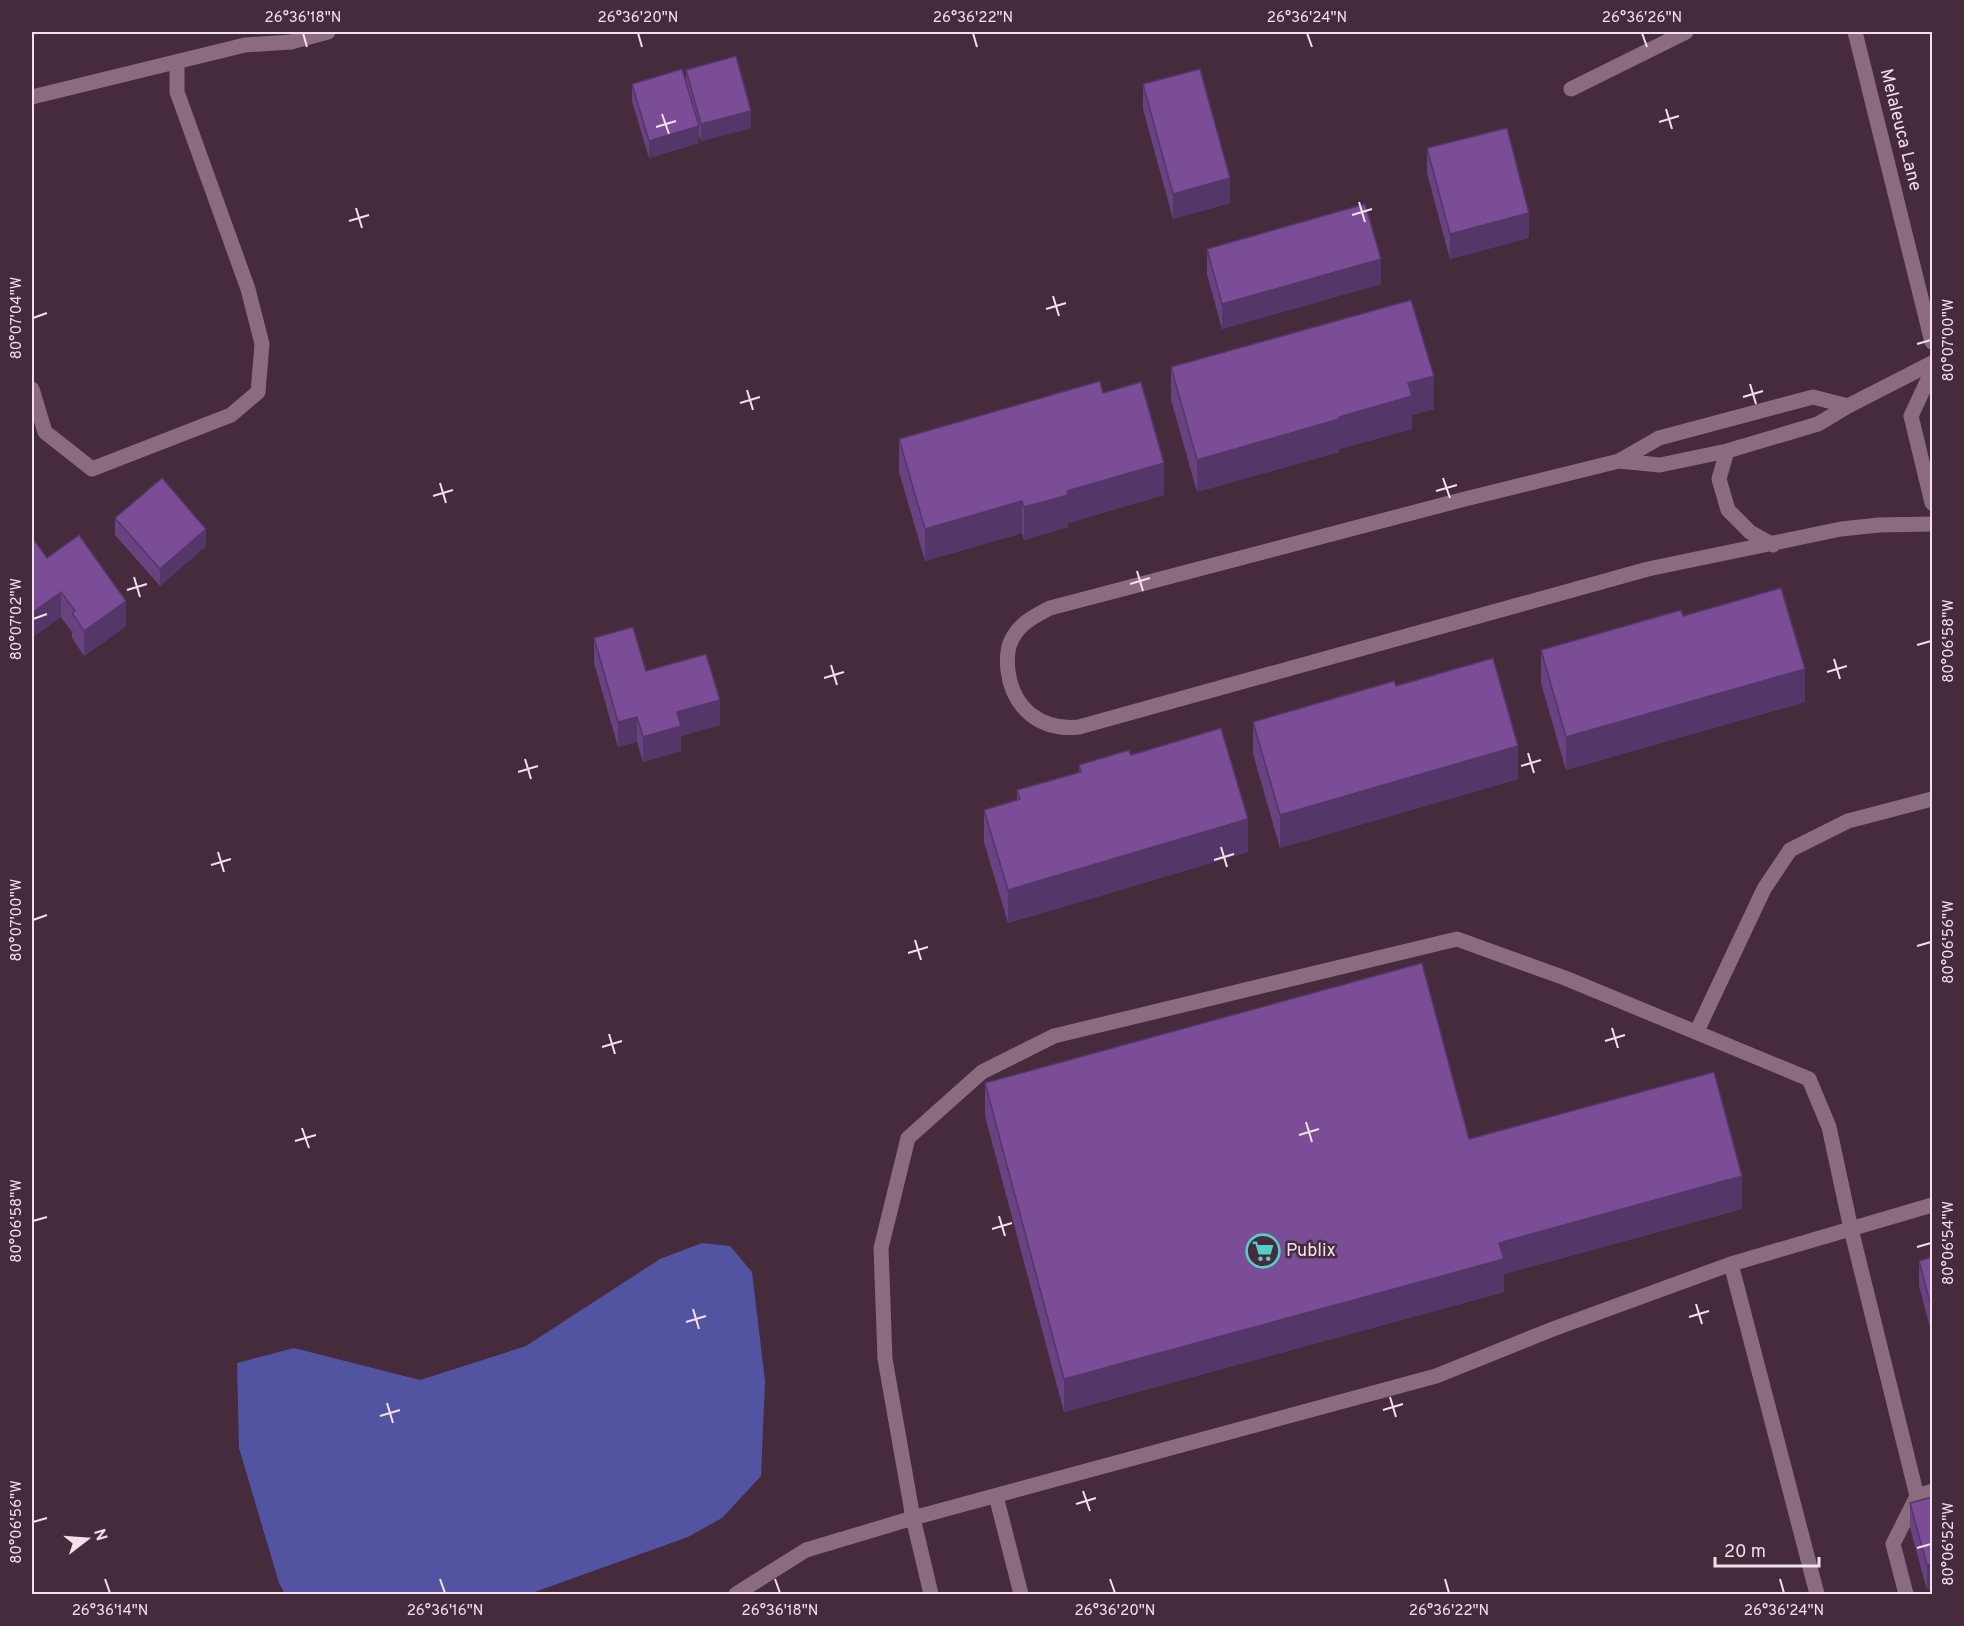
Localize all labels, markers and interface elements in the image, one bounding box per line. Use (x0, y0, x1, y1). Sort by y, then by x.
text: 26°36'18"N (265, 9, 341, 28)
text: 26°36'20"N (598, 9, 678, 28)
text: 26°36'22"N (933, 9, 1013, 28)
text: 26°36'24"N (1267, 9, 1347, 28)
text: 26°36'26"N (1602, 9, 1682, 28)
street label: Melaleuca Lane (1874, 66, 1926, 194)
text: 80°07'04"W (8, 277, 27, 359)
text: 80°07'00"W (1940, 299, 1959, 381)
text: 80°07'02"W (8, 578, 27, 660)
text: 80°06'58"W (1940, 599, 1959, 683)
text: 80°07'00"W (8, 879, 27, 961)
text: 80°06'56"W (1940, 900, 1959, 984)
text: 80°06'58"W (8, 1179, 27, 1263)
text: 80°06'54"W (1940, 1201, 1959, 1285)
supermarket icon: Publix (1245, 1233, 1281, 1269)
place label: Publix (1286, 1240, 1336, 1263)
text: 80°06'56"W (8, 1480, 27, 1564)
text: 80°06'52"W (1940, 1502, 1959, 1586)
north arrow (57, 1509, 117, 1569)
text: N (88, 1527, 111, 1544)
scale bar (1715, 1530, 1818, 1568)
text: 20 m (1724, 1541, 1766, 1564)
text: 26°36'14"N (72, 1602, 148, 1621)
text: 26°36'16"N (407, 1602, 483, 1621)
text: 26°36'18"N (742, 1602, 818, 1621)
text: 26°36'20"N (1075, 1602, 1155, 1621)
text: 26°36'22"N (1409, 1602, 1489, 1621)
text: 26°36'24"N (1744, 1602, 1824, 1621)

